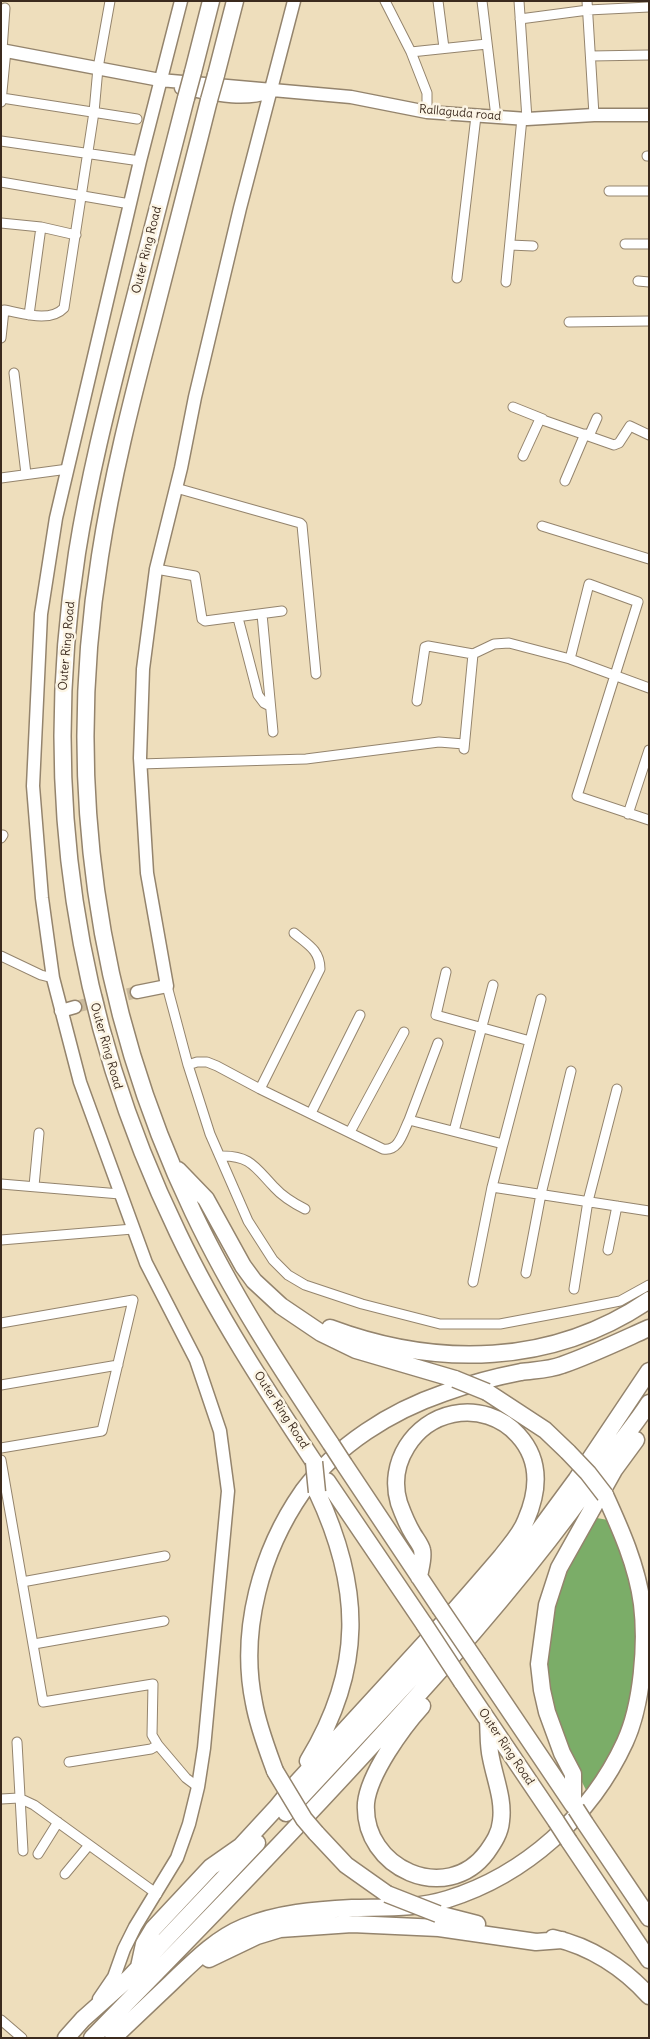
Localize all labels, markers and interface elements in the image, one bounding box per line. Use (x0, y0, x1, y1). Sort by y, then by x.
street label: Rallaguda road (418, 102, 502, 124)
street label: Outer Ring Road (129, 205, 165, 295)
street label: Outer Ring Road (56, 601, 78, 691)
street label: Outer Ring Road (87, 1001, 125, 1091)
street label: Outer Ring Road (251, 1369, 311, 1451)
street label: Outer Ring Road (475, 1706, 537, 1788)

